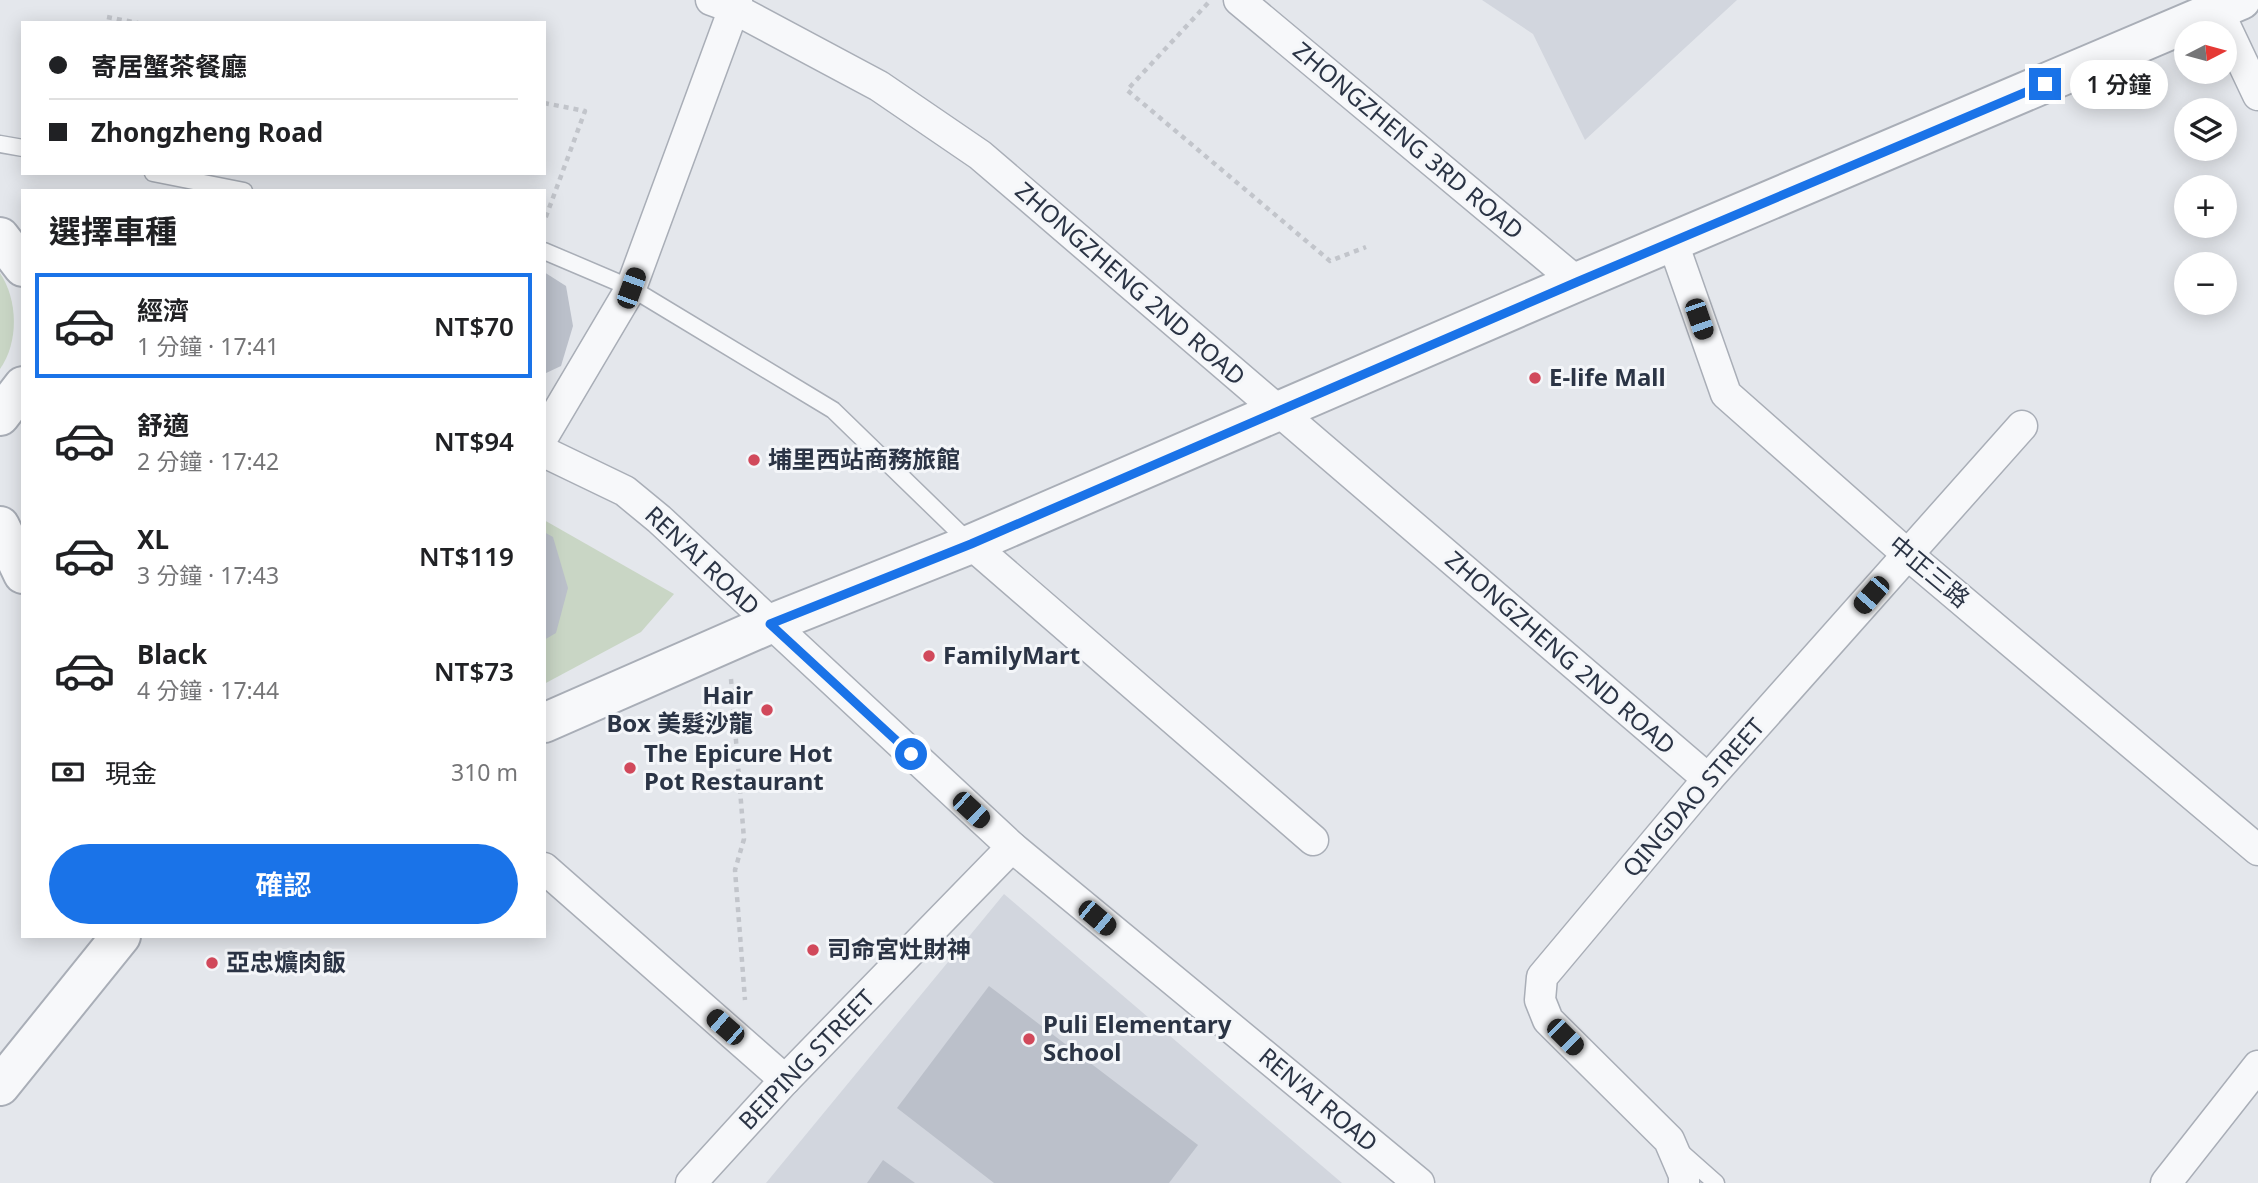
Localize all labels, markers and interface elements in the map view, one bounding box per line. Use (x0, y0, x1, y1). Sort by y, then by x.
north arrow (2174, 21, 2236, 84)
map controls (2174, 21, 2237, 315)
street label: ZHONGZHENG 3RD ROAD (1287, 34, 1531, 246)
text: 寄居蟹茶餐廳 (91, 48, 247, 84)
callout: 1 分鐘 (2070, 60, 2168, 108)
route end (2029, 68, 2061, 100)
text: 1 分鐘 (2086, 68, 2152, 100)
button: layers (2174, 98, 2237, 161)
text: Zhongzheng Road (91, 114, 323, 150)
street label: ZHONGZHENG 2ND ROAD (1009, 174, 1253, 392)
button: + (2174, 175, 2237, 238)
text: 選擇車種 (49, 209, 177, 252)
button: − (2174, 252, 2237, 315)
car (614, 265, 649, 311)
text: 經濟 (137, 292, 189, 328)
icon: car (53, 294, 116, 357)
car (1683, 296, 1716, 342)
text: NT$70 (434, 308, 514, 344)
text: 1 分鐘 · 17:41 (137, 330, 279, 362)
place label: E-life Mall (1549, 360, 1666, 393)
marker: E-life Mall (1527, 370, 1543, 386)
text: 舒適 (137, 407, 189, 443)
icon: car (53, 409, 116, 472)
text: NT$94 (434, 423, 514, 459)
place label: 埔里西站商務旅館 (768, 442, 960, 475)
text: 2 分鐘 · 17:42 (137, 445, 279, 477)
marker: 埔里西站商務旅館 (746, 452, 762, 468)
street label: REN'AI ROAD (638, 498, 768, 622)
text: XL (137, 521, 169, 557)
icon: car (53, 524, 116, 587)
street label: 中正三路 (1883, 527, 1977, 614)
text: NT$119 (419, 538, 514, 574)
street label: ZHONGZHENG 2ND ROAD (1439, 543, 1683, 761)
text: 3 分鐘 · 17:43 (137, 559, 279, 591)
car (1850, 572, 1893, 618)
text: Black (137, 636, 207, 672)
place label: FamilyMart (943, 638, 1080, 671)
icon: car (53, 639, 116, 702)
marker: FamilyMart (921, 648, 937, 664)
text: NT$73 (434, 653, 514, 689)
text: 4 分鐘 · 17:44 (137, 674, 279, 706)
place label: Hair Box 美髮沙龍 (606, 678, 753, 739)
marker: Hair Box 美髮沙龍 (759, 702, 775, 718)
street label: QINGDAO STREET (1614, 710, 1772, 884)
place label: The Epicure Hot Pot Restaurant (644, 736, 832, 797)
route start (895, 738, 927, 770)
icon: cash (49, 753, 87, 791)
text: 現金 (105, 755, 157, 791)
text: 310 m (451, 756, 518, 788)
marker: The Epicure Hot Pot Restaurant (622, 760, 638, 776)
car (949, 788, 994, 832)
button: 確認 (49, 844, 518, 924)
car (1075, 896, 1120, 940)
place label: 司命宮灶財神 (827, 932, 971, 965)
marker: 司命宮灶財神 (805, 942, 821, 958)
place label: 亞忠爌肉飯 (226, 945, 346, 978)
marker: 亞忠爌肉飯 (204, 955, 220, 971)
street label: BEIPING STREET (730, 981, 882, 1136)
car (703, 1005, 748, 1049)
place label: Puli Elementary School (1043, 1007, 1232, 1068)
car (1543, 1015, 1588, 1059)
marker: Puli Elementary School (1021, 1031, 1037, 1047)
street label: REN'AI ROAD (1252, 1039, 1385, 1158)

